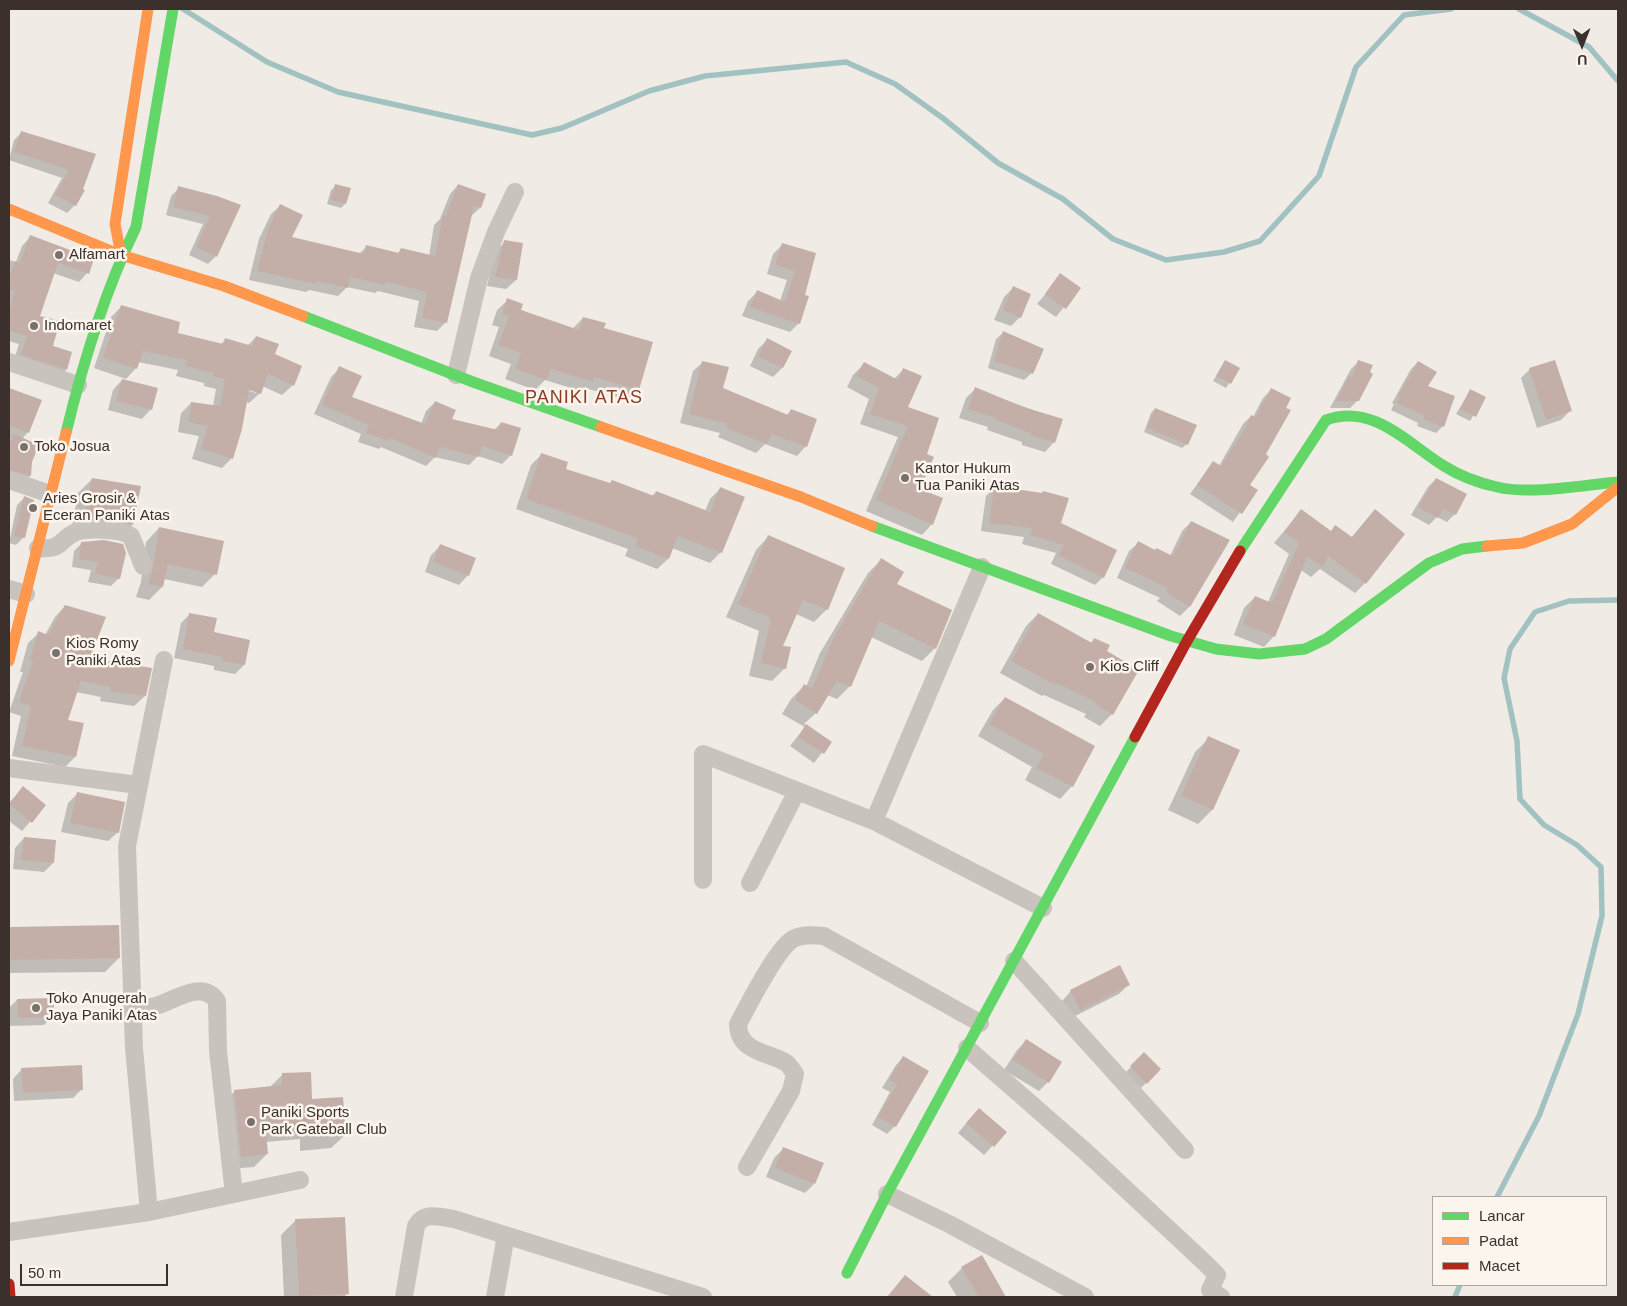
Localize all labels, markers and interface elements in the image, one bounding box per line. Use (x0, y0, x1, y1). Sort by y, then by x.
north arrow (1557, 20, 1607, 70)
text: U (1577, 52, 1587, 68)
place label: Alfamart (69, 246, 125, 264)
marker: Alfamart (53, 249, 65, 261)
place label: Indomaret (44, 317, 112, 335)
marker: Indomaret (28, 320, 40, 332)
district label: PANIKI ATAS (524, 387, 644, 409)
place label: Toko Josua (34, 438, 110, 456)
marker: Toko Josua (18, 441, 30, 453)
place label: Kantor Hukum Tua Paniki Atas (915, 460, 1019, 495)
marker: Kantor Hukum Tua Paniki Atas (899, 472, 911, 484)
place label: Aries Grosir & Eceran Paniki Atas (43, 490, 170, 525)
marker: Aries Grosir & Eceran Paniki Atas (27, 502, 39, 514)
place label: Kios Romy Paniki Atas (66, 635, 141, 670)
marker: Kios Romy Paniki Atas (50, 647, 62, 659)
place label: Kios Cliff (1100, 658, 1159, 676)
marker: Kios Cliff (1084, 661, 1096, 673)
place label: Toko Anugerah Jaya Paniki Atas (46, 990, 157, 1025)
marker: Toko Anugerah Jaya Paniki Atas (30, 1002, 42, 1014)
place label: Paniki Sports Park Gateball Club (261, 1104, 387, 1139)
marker: Paniki Sports Park Gateball Club (245, 1116, 257, 1128)
legend (1432, 1196, 1607, 1286)
text: Lancar (1479, 1207, 1525, 1224)
text: Padat (1479, 1232, 1518, 1249)
scale bar (22, 1254, 170, 1286)
text: Macet (1479, 1257, 1520, 1274)
text: 50 m (28, 1264, 61, 1281)

